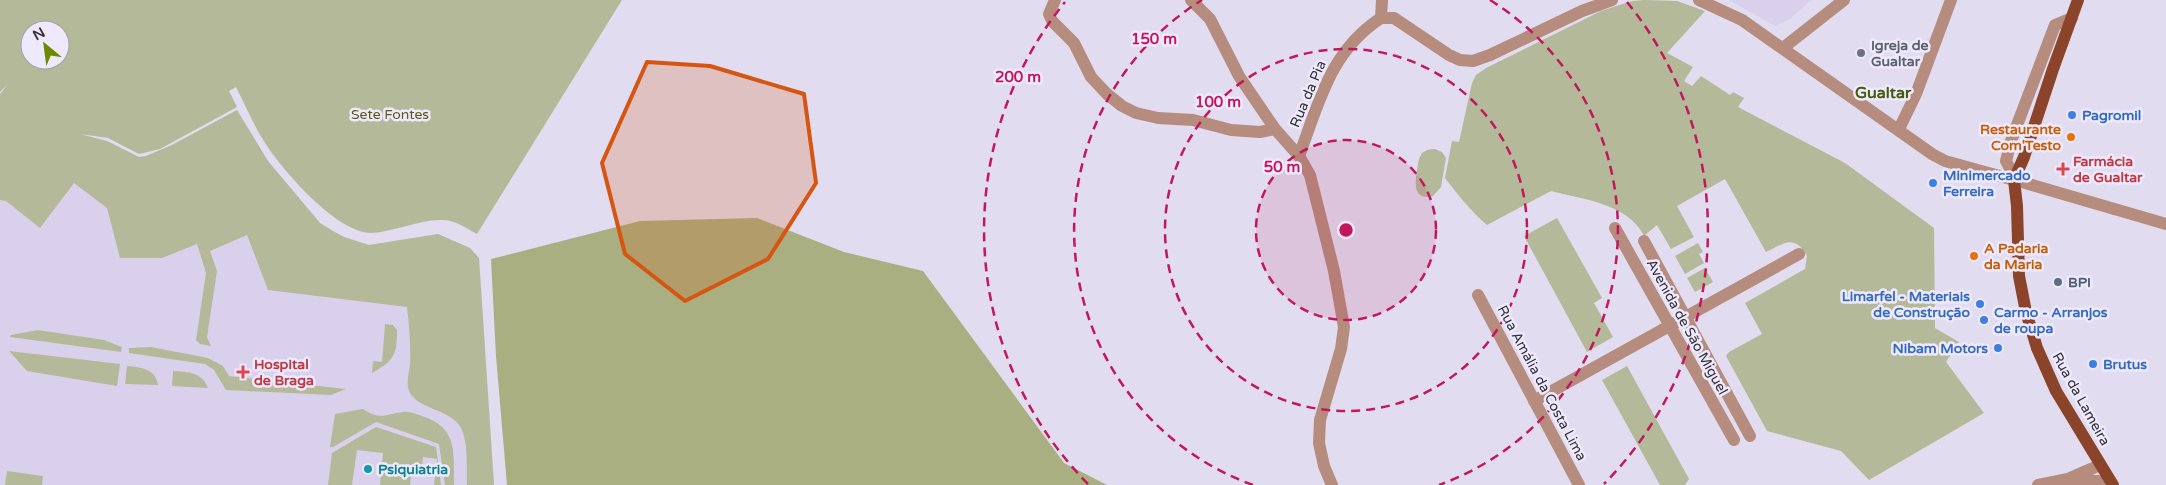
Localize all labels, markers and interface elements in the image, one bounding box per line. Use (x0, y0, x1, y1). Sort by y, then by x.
north arrow (20, 20, 70, 70)
text: N (30, 24, 48, 44)
text: 150 m (1131, 30, 1177, 48)
place label: Igreja de Gualtar (1871, 37, 1929, 70)
marker: Igreja de Gualtar (1855, 47, 1867, 59)
street label: Rua da Pia (1286, 58, 1330, 130)
text: 200 m (995, 68, 1041, 86)
district label: Gualtar (1855, 83, 1912, 103)
text: 100 m (1195, 93, 1241, 111)
park label: Sete Fontes (351, 106, 429, 123)
place label: Pagromil (2082, 107, 2141, 124)
marker: Pagromil (2066, 109, 2078, 121)
place label: Restaurante Com'Testo (1980, 121, 2061, 154)
marker: Restaurante Com'Testo (2065, 131, 2077, 143)
place label: Farmácia de Gualtar (2073, 153, 2143, 186)
text: 50 m (1264, 158, 1300, 176)
marker: Farmácia de Gualtar (2057, 163, 2069, 175)
place label: Minimercado Ferreira (1943, 167, 2031, 200)
marker: Minimercado Ferreira (1927, 177, 1939, 189)
centre of rings (1337, 221, 1355, 239)
place label: A Padaria da Maria (1984, 240, 2049, 273)
marker: A Padaria da Maria (1968, 250, 1980, 262)
street label: Avenida de São Miguel (1643, 256, 1731, 398)
place label: BPI (2068, 274, 2091, 291)
marker: BPI (2052, 276, 2064, 288)
place label: Limarfel - Materiais de Construção (1842, 288, 1970, 321)
marker: Limarfel - Materiais de Construção (1974, 298, 1986, 310)
street label: Rua Amália da Costa Lima (1494, 302, 1590, 464)
place label: Carmo - Arranjos de roupa (1994, 304, 2108, 337)
marker: Carmo - Arranjos de roupa (1978, 314, 1990, 326)
place label: Nibam Motors (1893, 340, 1988, 357)
marker: Nibam Motors (1992, 342, 2004, 354)
street label: Rua da Lameira (2048, 349, 2114, 449)
place label: Hospital de Braga (254, 356, 314, 389)
place label: Brutus (2103, 356, 2147, 373)
marker: Brutus (2087, 358, 2099, 370)
marker: Hospital de Braga (236, 365, 250, 379)
place label: Psiquiatria (378, 461, 448, 478)
marker: Psiquiatria (362, 463, 374, 475)

